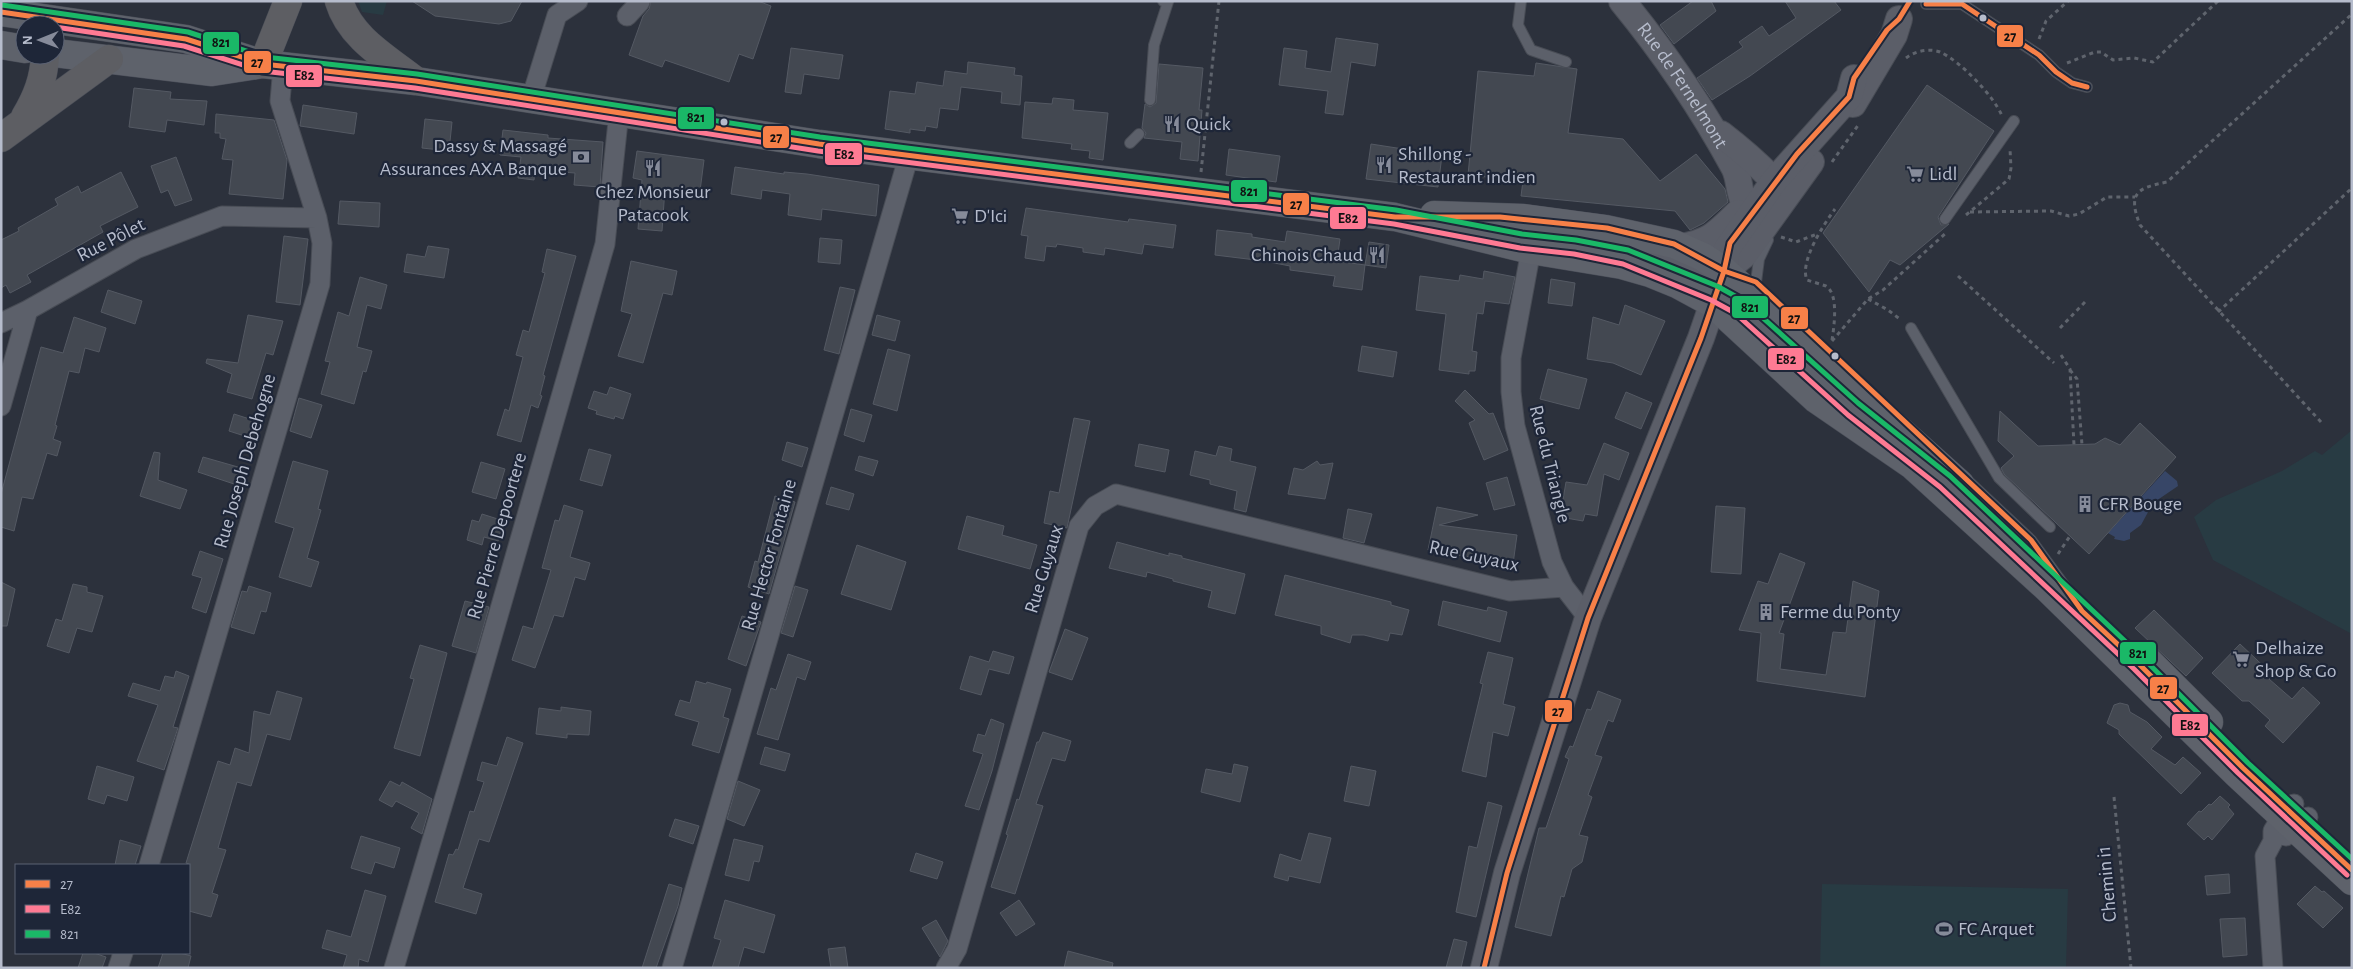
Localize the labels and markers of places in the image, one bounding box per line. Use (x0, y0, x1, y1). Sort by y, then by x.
unlabelled marker (1978, 13, 1988, 23)
restaurant icon: Quick (1162, 114, 1182, 134)
place label: Quick (1186, 114, 1231, 134)
unlabelled marker (719, 117, 729, 127)
place label: Dassy & Massagé Assurances AXA Banque (380, 136, 567, 179)
place label: Shillong - Restaurant indien (1398, 144, 1536, 187)
bank icon: Dassy & Massagé Assurances AXA Banque (571, 147, 591, 167)
restaurant icon: Shillong - Restaurant indien (1374, 155, 1394, 175)
restaurant icon: Chez Monsieur Patacook (643, 158, 663, 178)
supermarket icon: Lidl (1905, 164, 1925, 184)
place label: Lidl (1929, 164, 1957, 184)
place label: Chez Monsieur Patacook (596, 182, 711, 225)
supermarket icon: D'Ici (950, 206, 970, 226)
place label: D'Ici (974, 206, 1007, 226)
place label: Chinois Chaud (1251, 245, 1363, 265)
restaurant icon: Chinois Chaud (1367, 245, 1387, 265)
unlabelled marker (1830, 351, 1840, 361)
building icon: CFR Bouge (2075, 494, 2095, 514)
place label: CFR Bouge (2099, 494, 2182, 514)
building icon: Ferme du Ponty (1756, 602, 1776, 622)
place label: Ferme du Ponty (1780, 602, 1901, 622)
place label: Delhaize Shop & Go (2255, 638, 2337, 681)
supermarket icon: Delhaize Shop & Go (2231, 649, 2251, 669)
sports icon: FC Arquet (1934, 919, 1954, 939)
place label: FC Arquet (1958, 919, 2035, 939)

